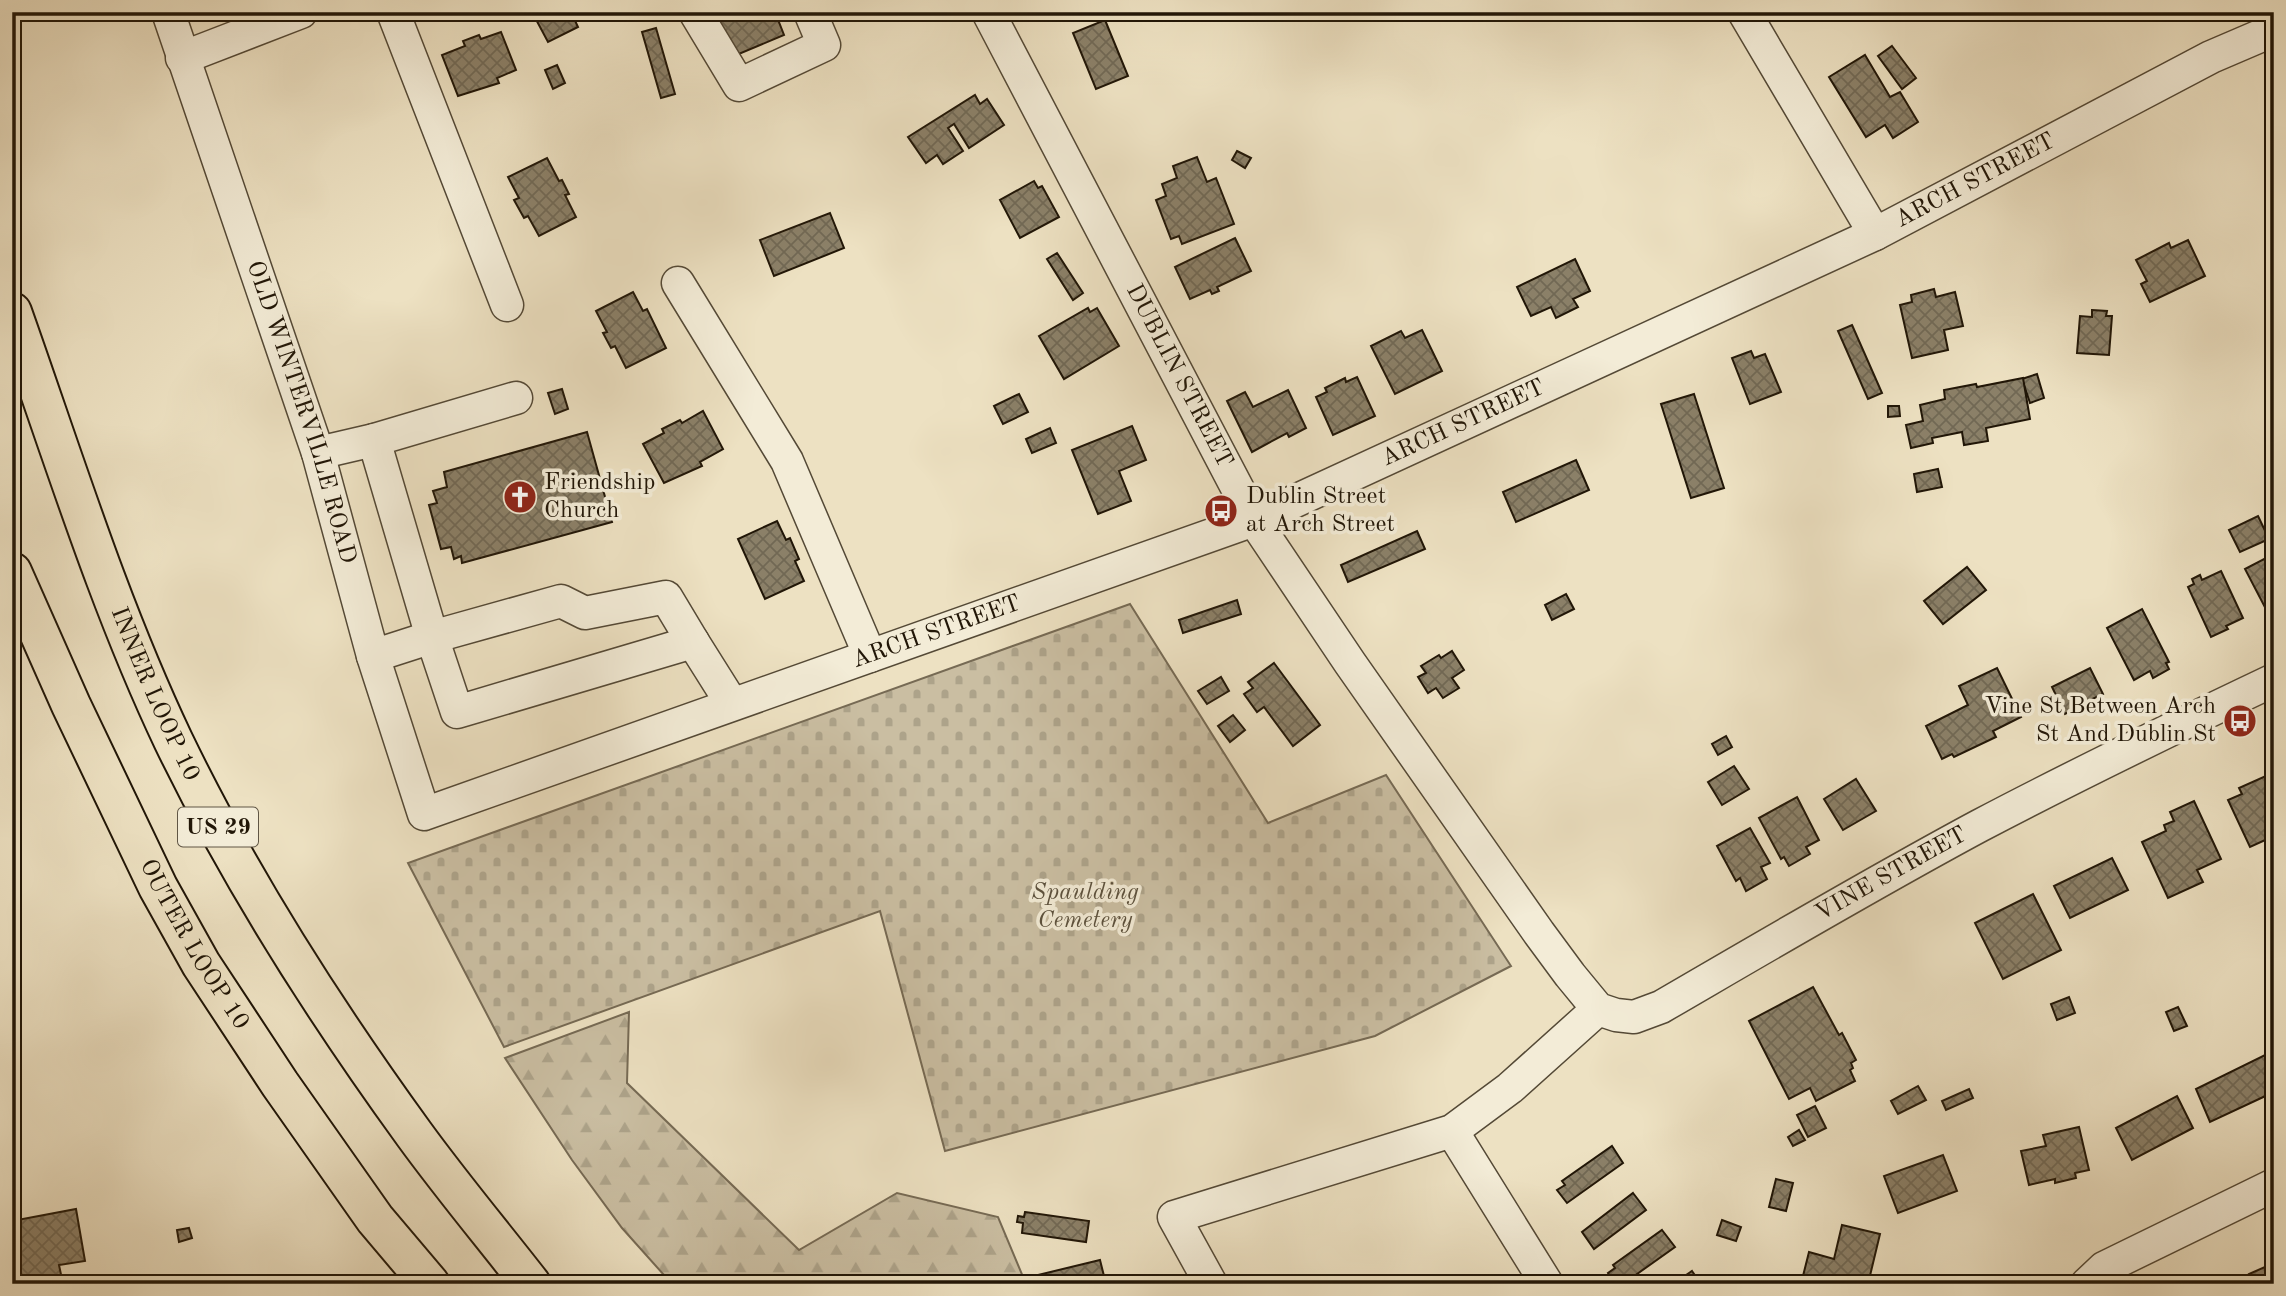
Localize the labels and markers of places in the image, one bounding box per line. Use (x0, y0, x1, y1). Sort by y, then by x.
place label: Friendship Church (544, 471, 655, 523)
church icon: Friendship Church (501, 478, 539, 516)
place label: Dublin Street at Arch Street (1246, 485, 1395, 537)
bus stop icon: Dublin Street at Arch Street (1202, 492, 1240, 530)
place label: Vine St Between Arch St And Dublin St (1984, 695, 2216, 747)
bus stop icon: Vine St Between Arch St And Dublin St (2221, 702, 2259, 740)

